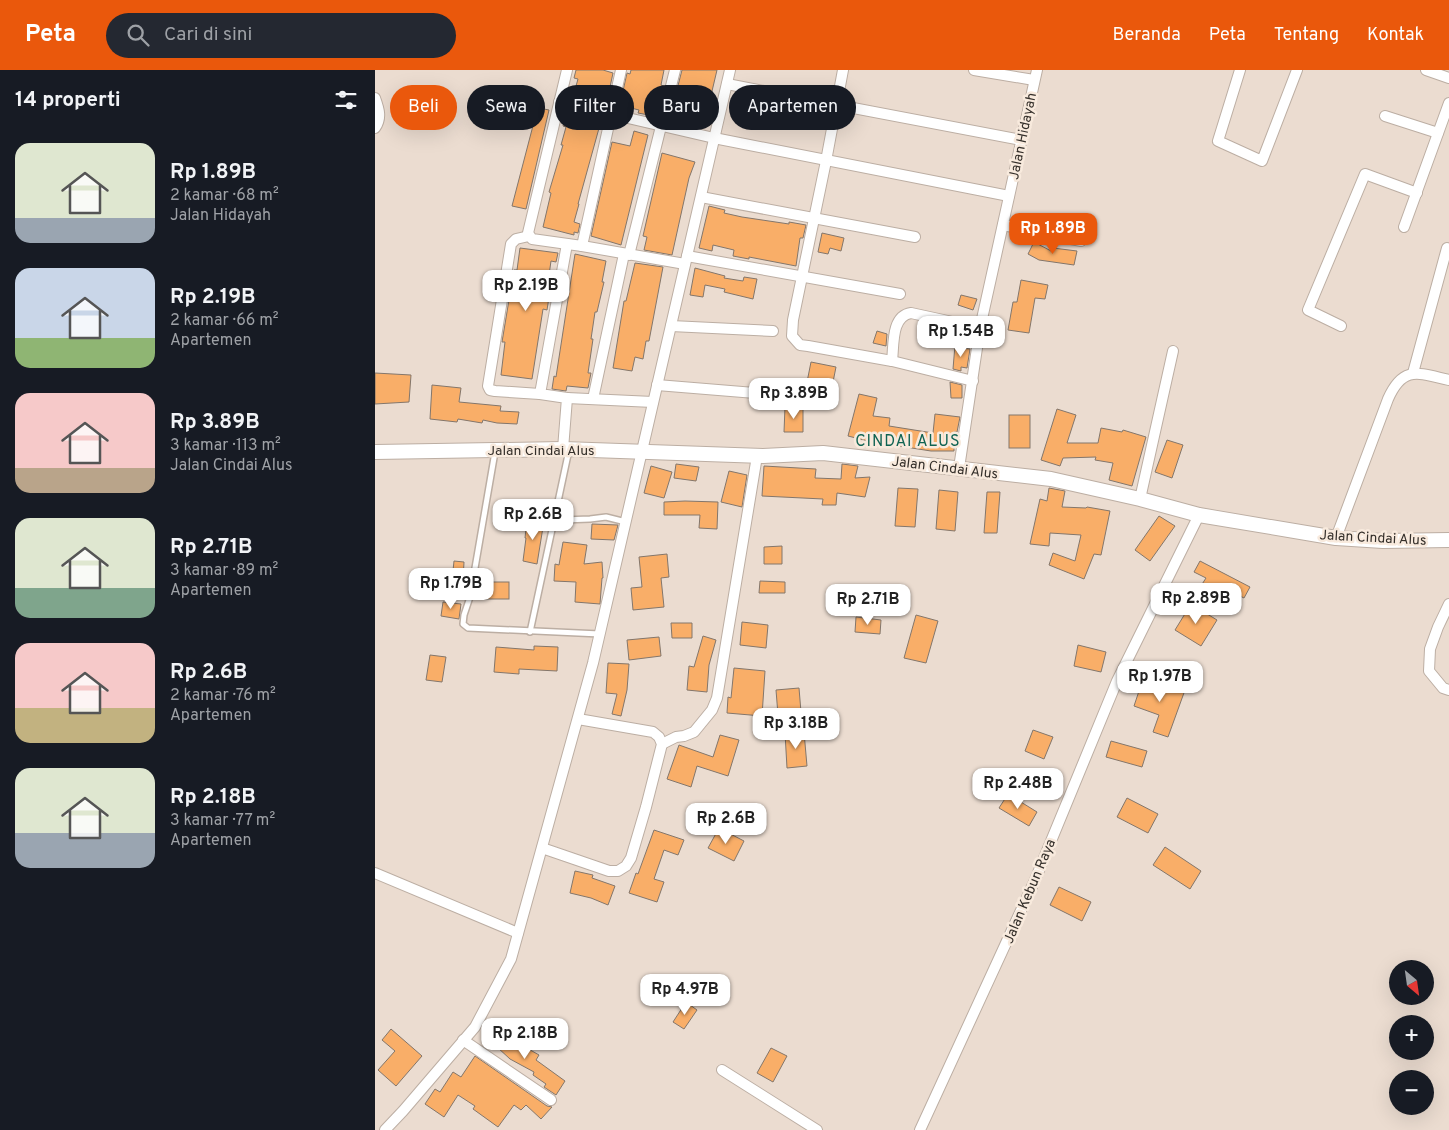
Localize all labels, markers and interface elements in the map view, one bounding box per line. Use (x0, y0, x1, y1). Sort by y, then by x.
search box (106, 13, 456, 58)
text: Peta (25, 20, 76, 50)
icon: search (124, 21, 152, 49)
text: Cari di sini (164, 23, 252, 47)
text: Beranda (1112, 24, 1181, 47)
text: Peta (1209, 24, 1246, 47)
text: Tentang (1274, 24, 1339, 47)
text: Kontak (1367, 24, 1424, 47)
chip: Beli (390, 85, 457, 130)
chip: Sewa (467, 85, 545, 130)
chip: Filter (555, 85, 634, 130)
chip: Baru (644, 85, 719, 130)
chip: Apartemen (729, 85, 856, 130)
icon: filters (332, 86, 360, 114)
text: 14 properti (15, 87, 121, 114)
street label: Jalan Hidayah (1006, 91, 1041, 181)
text: Rp 1.89B (170, 159, 256, 186)
icon: home (55, 163, 115, 223)
text: 2 kamar · 68 m² (170, 186, 279, 206)
text: Jalan Hidayah (170, 206, 271, 226)
pin: Rp 1.89B (1001, 212, 1105, 255)
text: Rp 1.89B (1020, 219, 1086, 239)
pin: Rp 2.19B (474, 270, 578, 312)
text: Rp 2.19B (493, 276, 559, 296)
text: Rp 2.19B (170, 284, 256, 311)
icon: home (55, 288, 115, 348)
text: 2 kamar · 66 m² (170, 311, 278, 331)
pin: Rp 1.54B (909, 316, 1013, 358)
text: Rp 1.54B (928, 322, 994, 342)
text: Apartemen (170, 331, 251, 351)
pin: Rp 3.89B (742, 378, 846, 420)
text: Rp 3.89B (760, 384, 828, 404)
text: Rp 3.89B (170, 409, 260, 436)
icon: home (55, 413, 115, 473)
district label: CINDAI ALUS (855, 432, 961, 452)
text: 3 kamar · 113 m² (170, 436, 281, 456)
street label: Jalan Cindai Alus (487, 443, 595, 460)
street label: Jalan Cindai Alus (891, 454, 999, 483)
text: Jalan Cindai Alus (170, 456, 293, 476)
pin: Rp 2.6B (487, 498, 579, 541)
text: Rp 2.6B (504, 505, 562, 525)
street label: Jalan Cindai Alus (1319, 527, 1427, 550)
text: Rp 2.71B (170, 534, 253, 561)
icon: home (55, 538, 115, 598)
text: 3 kamar · 89 m² (170, 561, 278, 581)
pin: Rp 1.79B (399, 568, 503, 610)
text: Rp 1.79B (420, 574, 482, 594)
text: Apartemen (170, 581, 251, 601)
pin: Rp 2.89B (1144, 582, 1248, 625)
pin: Rp 2.71B (816, 584, 920, 626)
text: Rp 2.89B (1162, 589, 1230, 609)
text: Rp 2.71B (837, 590, 899, 610)
text: Rp 2.6B (170, 659, 247, 686)
pin: Rp 1.97B (1108, 660, 1212, 703)
icon: home (55, 663, 115, 723)
text: Rp 1.97B (1128, 667, 1192, 687)
text: 2 kamar · 76 m² (170, 686, 276, 706)
text: Apartemen (170, 706, 251, 726)
pin: Rp 3.18B (744, 708, 848, 750)
text: Rp 3.18B (764, 714, 828, 734)
pin: Rp 2.48B (966, 768, 1070, 810)
text: Rp 2.48B (983, 774, 1053, 794)
text: Rp 2.18B (170, 784, 256, 811)
icon: home (55, 788, 115, 848)
pin: Rp 2.6B (680, 802, 772, 845)
text: Rp 2.6B (697, 809, 755, 829)
text: 3 kamar · 77 m² (170, 811, 275, 831)
text: Apartemen (170, 831, 251, 851)
street label: Jalan Kebun Raya (1001, 837, 1060, 946)
north arrow (1389, 960, 1434, 1005)
map controls (1389, 960, 1434, 1115)
pin: Rp 4.97B (633, 974, 737, 1016)
text: Rp 4.97B (651, 980, 719, 1000)
button: + (1389, 1015, 1434, 1060)
pin: Rp 2.18B (473, 1018, 577, 1060)
text: Rp 2.18B (492, 1024, 558, 1044)
button: − (1389, 1070, 1434, 1115)

